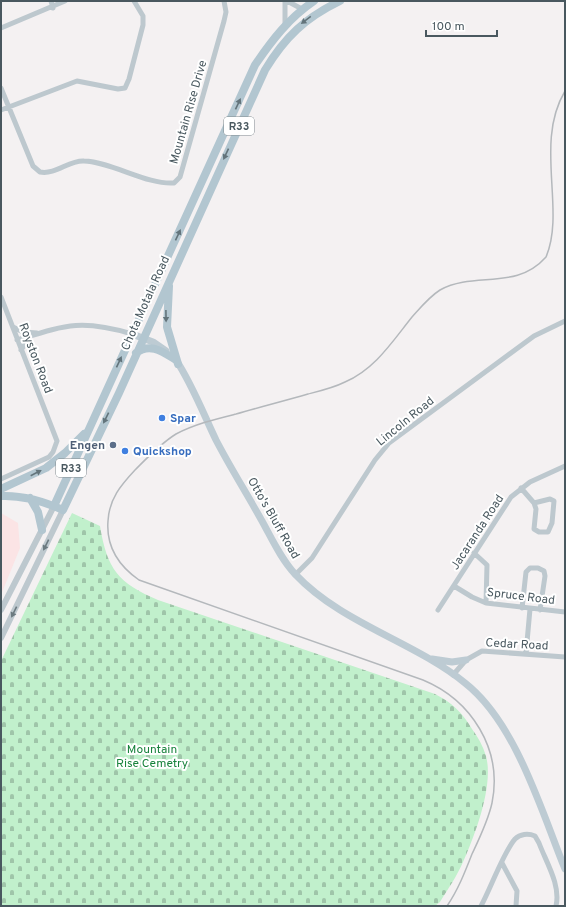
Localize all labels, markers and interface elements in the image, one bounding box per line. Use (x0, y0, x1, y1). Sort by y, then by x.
scale bar (426, 12, 497, 38)
one-way arrow (301, 16, 312, 25)
text: 100 m (432, 19, 465, 35)
street label: Mountain Rise Drive (166, 58, 211, 166)
one-way arrow (235, 98, 241, 109)
road number: R33 (224, 117, 254, 135)
one-way arrow (223, 149, 229, 160)
one-way arrow (175, 229, 181, 240)
street label: Chota Motala Road (118, 254, 174, 353)
one-way arrow (163, 310, 170, 322)
street label: Royston Road (14, 321, 56, 396)
one-way arrow (116, 356, 122, 368)
street label: Lincoln Road (373, 394, 438, 450)
place label: Spar (170, 411, 196, 427)
one-way arrow (103, 412, 109, 424)
marker: Spar (157, 413, 167, 423)
place label: Engen (70, 438, 105, 454)
marker: Engen (108, 440, 118, 450)
place label: Quickshop (133, 444, 192, 460)
marker: Quickshop (120, 446, 130, 456)
road number: R33 (56, 459, 86, 477)
one-way arrow (31, 470, 42, 476)
street label: Otto's Bluff Road (243, 475, 303, 562)
street label: Jacaranda Road (447, 492, 508, 573)
one-way arrow (43, 539, 49, 550)
street label: Spruce Road (486, 585, 556, 609)
one-way arrow (11, 606, 17, 618)
street label: Cedar Road (485, 635, 549, 655)
park label: Mountain Rise Cemetry (116, 742, 188, 772)

